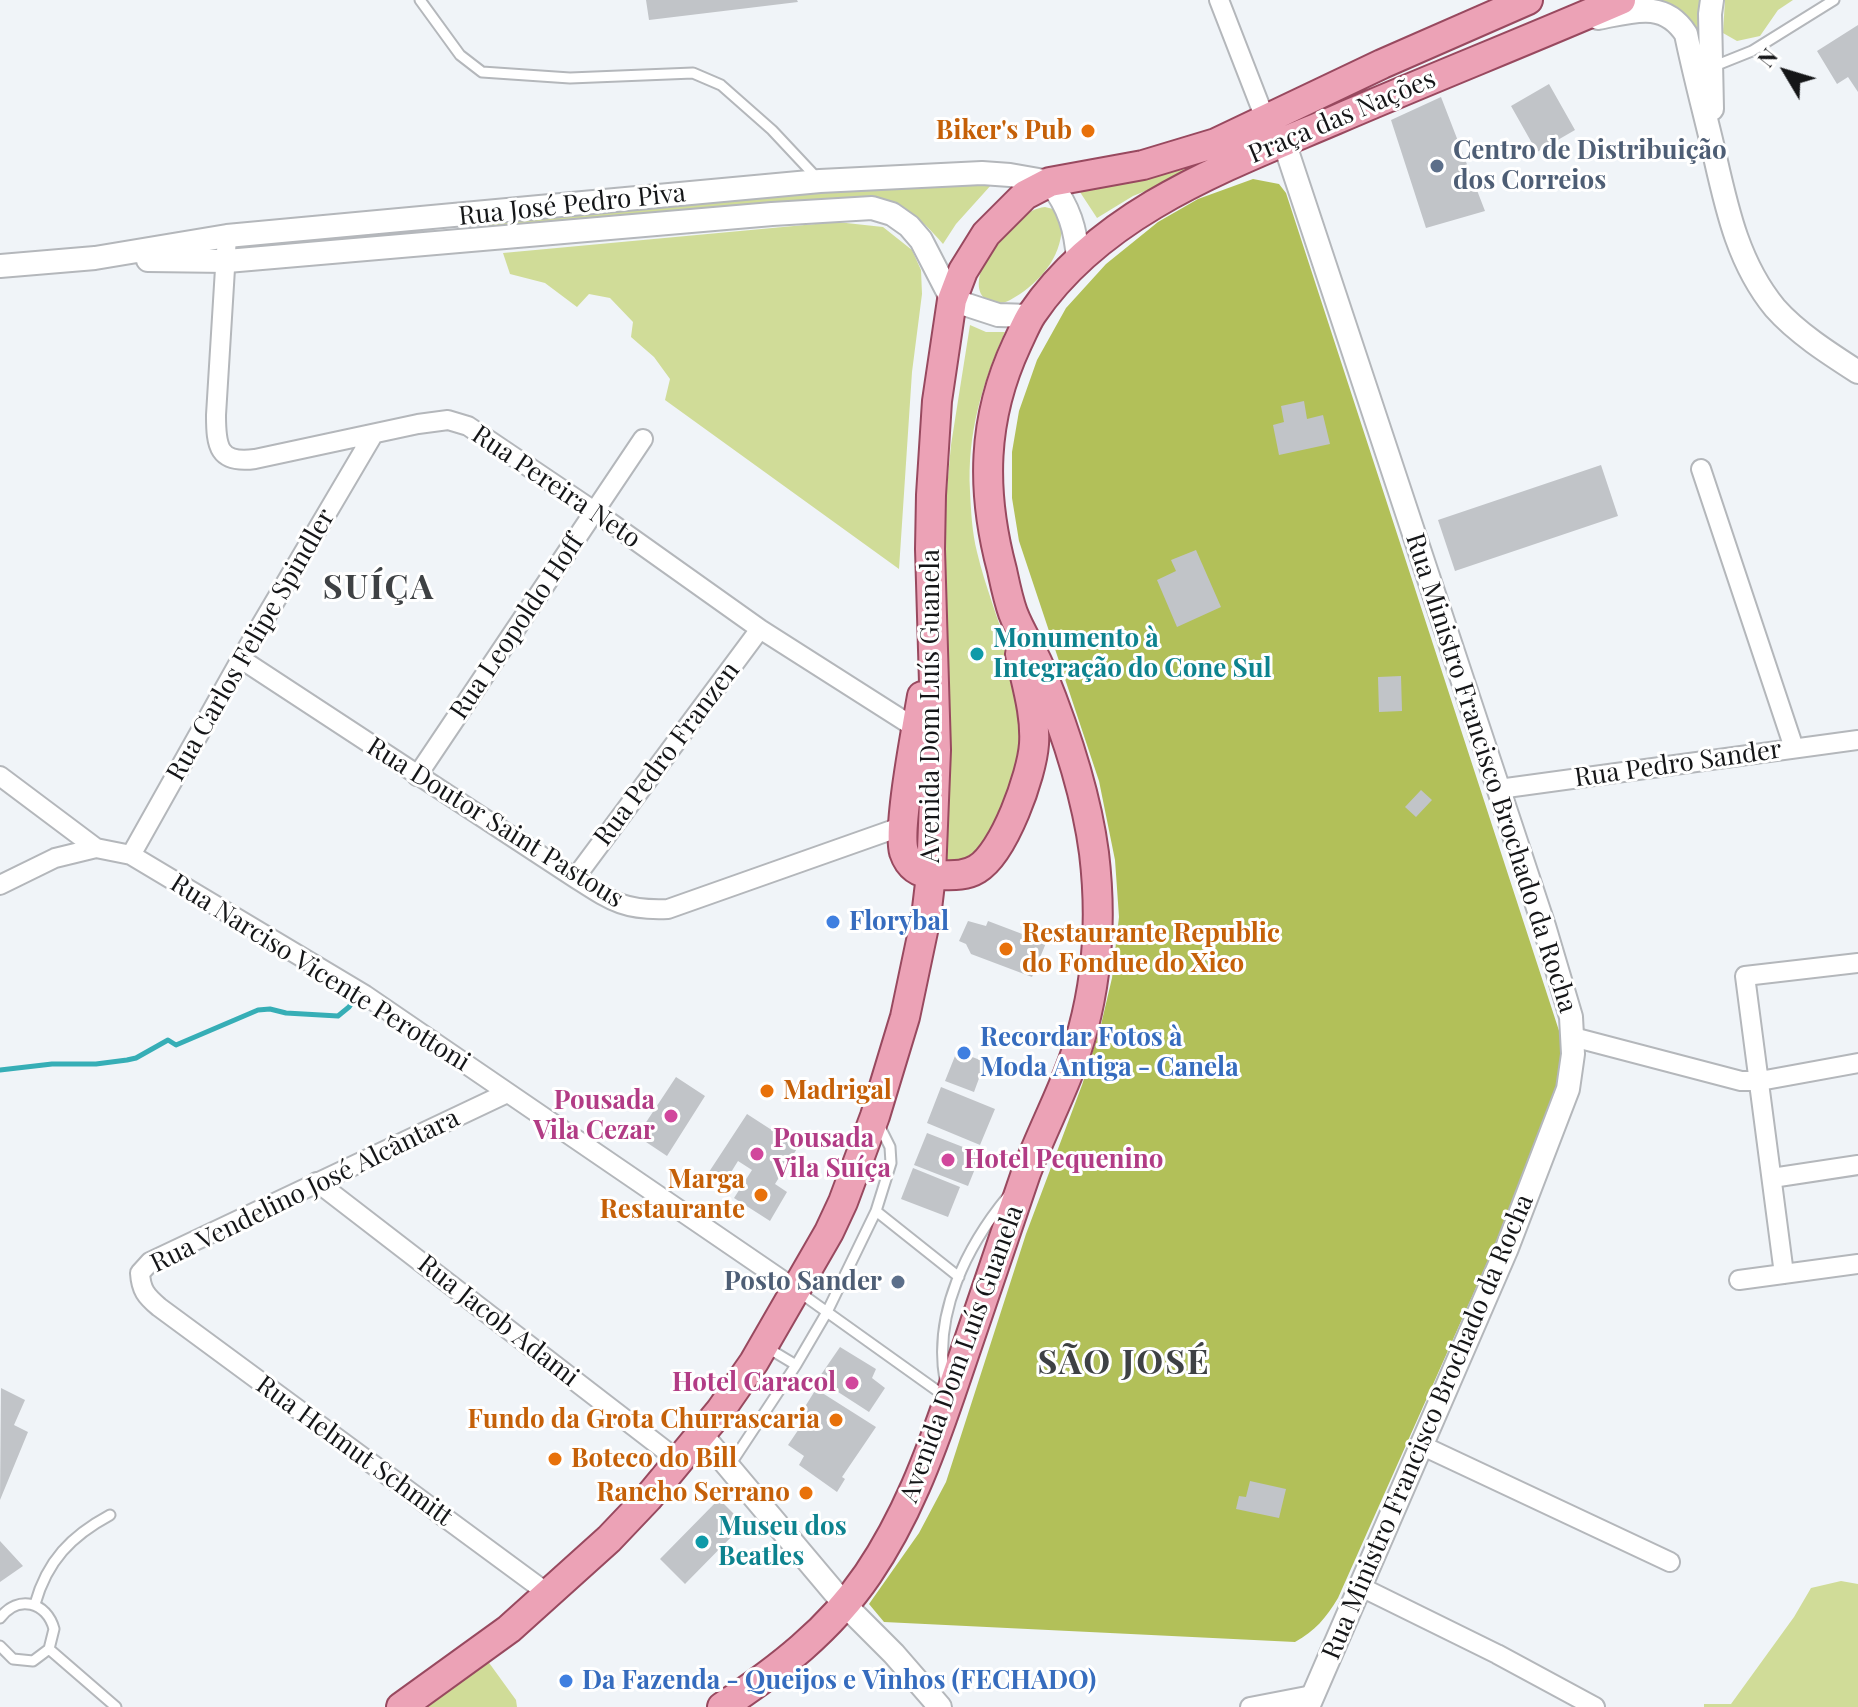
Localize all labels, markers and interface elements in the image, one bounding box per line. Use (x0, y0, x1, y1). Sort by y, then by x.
north arrow (1746, 32, 1826, 112)
text: N (1750, 42, 1784, 73)
street label: Praça das Nações (1244, 63, 1440, 171)
place label: Biker's Pub (936, 115, 1072, 147)
marker: Biker's Pub (1079, 122, 1097, 140)
place label: Centro de Distribuição dos Correios (1453, 135, 1727, 196)
marker: Centro de Distribuição dos Correios (1428, 157, 1446, 175)
street label: Rua José Pedro Piva (457, 178, 687, 232)
street label: Rua Pereira Neto (466, 419, 646, 555)
street label: Rua Carlos Felipe Spindler (160, 503, 342, 787)
street label: Rua Leopoldo Hoff (444, 528, 590, 726)
street label: Rua Ministro Francisco Brochado da Rocha (1399, 529, 1583, 1017)
street label: Avenida Dom Luís Guanela (915, 549, 947, 863)
district label: SUÍÇA (323, 568, 435, 608)
place label: Monumento à Integração do Cone Sul (993, 623, 1271, 684)
marker: Monumento à Integração do Cone Sul (968, 645, 986, 663)
street label: Rua Pedro Franzen (588, 656, 746, 852)
street label: Rua Doutor Saint Pastous (361, 731, 629, 915)
street label: Rua Pedro Sander (1573, 734, 1783, 794)
street label: Rua Narciso Vicente Perottoni (164, 868, 476, 1078)
place label: Florybal (849, 906, 949, 938)
marker: Florybal (824, 913, 842, 931)
place label: Restaurante Republic do Fondue do Xico (1022, 918, 1280, 980)
marker: Restaurante Republic do Fondue do Xico (997, 940, 1015, 958)
place label: Recordar Fotos à Moda Antiga - Canela (980, 1022, 1239, 1084)
marker: Recordar Fotos à Moda Antiga - Canela (955, 1044, 973, 1062)
place label: Madrigal (783, 1075, 892, 1107)
marker: Madrigal (758, 1082, 776, 1100)
place label: Pousada Vila Cezar (533, 1085, 655, 1146)
street label: Rua Vendelino José Alcântara (146, 1103, 464, 1279)
marker: Pousada Vila Cezar (662, 1107, 680, 1125)
place label: Pousada Vila Suíça (773, 1123, 891, 1184)
place label: Hotel Pequenino (964, 1144, 1163, 1176)
marker: Pousada Vila Suíça (748, 1145, 766, 1163)
marker: Hotel Pequenino (939, 1151, 957, 1169)
place label: Marga Restaurante (600, 1164, 745, 1226)
marker: Marga Restaurante (752, 1186, 770, 1204)
street label: Rua Ministro Francisco Brochado da Rocha (1316, 1190, 1540, 1664)
street label: Avenida Dom Luís Guanela (894, 1201, 1030, 1507)
street label: Rua Jacob Adami (411, 1249, 585, 1393)
place label: Posto Sander (724, 1266, 882, 1298)
marker: Posto Sander (889, 1273, 907, 1291)
district label: SÃO JOSÉ (1037, 1343, 1211, 1383)
place label: Hotel Caracol (672, 1367, 836, 1399)
street label: Rua Helmut Schmitt (250, 1369, 458, 1533)
marker: Hotel Caracol (843, 1374, 861, 1392)
place label: Fundo da Grota Churrascaria (467, 1404, 820, 1436)
marker: Fundo da Grota Churrascaria (827, 1411, 845, 1429)
place label: Boteco do Bill (571, 1443, 737, 1475)
marker: Boteco do Bill (546, 1450, 564, 1468)
place label: Rancho Serrano (597, 1477, 790, 1509)
marker: Rancho Serrano (797, 1484, 815, 1502)
place label: Museu dos Beatles (718, 1511, 847, 1572)
marker: Museu dos Beatles (693, 1533, 711, 1551)
place label: Da Fazenda - Queijos e Vinhos (FECHADO) (582, 1665, 1096, 1697)
marker: Da Fazenda - Queijos e Vinhos (FECHADO) (557, 1672, 575, 1690)

